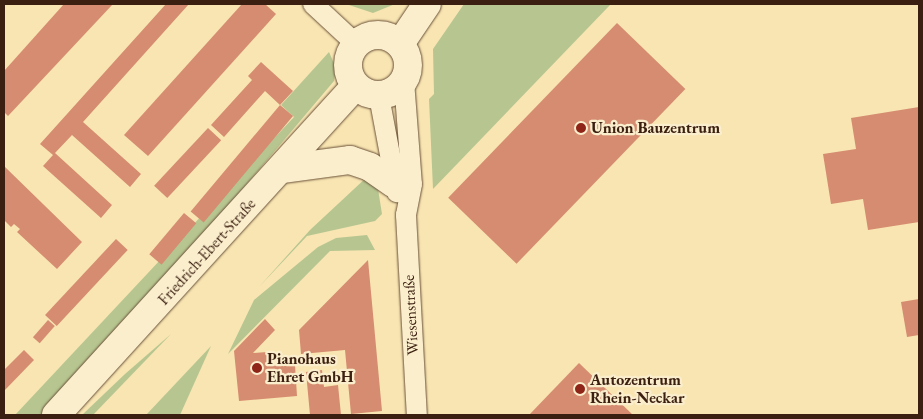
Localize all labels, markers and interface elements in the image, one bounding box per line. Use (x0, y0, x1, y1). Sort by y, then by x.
place label: Union Bauzentrum (591, 118, 720, 138)
marker: Union Bauzentrum (575, 122, 587, 134)
street label: Friedrich-Ebert-Straße (154, 195, 260, 309)
street label: Wiesenstraße (399, 274, 423, 356)
place label: Pianohaus Ehret GmbH (267, 349, 354, 387)
marker: Pianohaus Ehret GmbH (251, 362, 263, 374)
place label: Autozentrum Rhein-Neckar (590, 370, 685, 408)
marker: Autozentrum Rhein-Neckar (574, 383, 586, 395)

